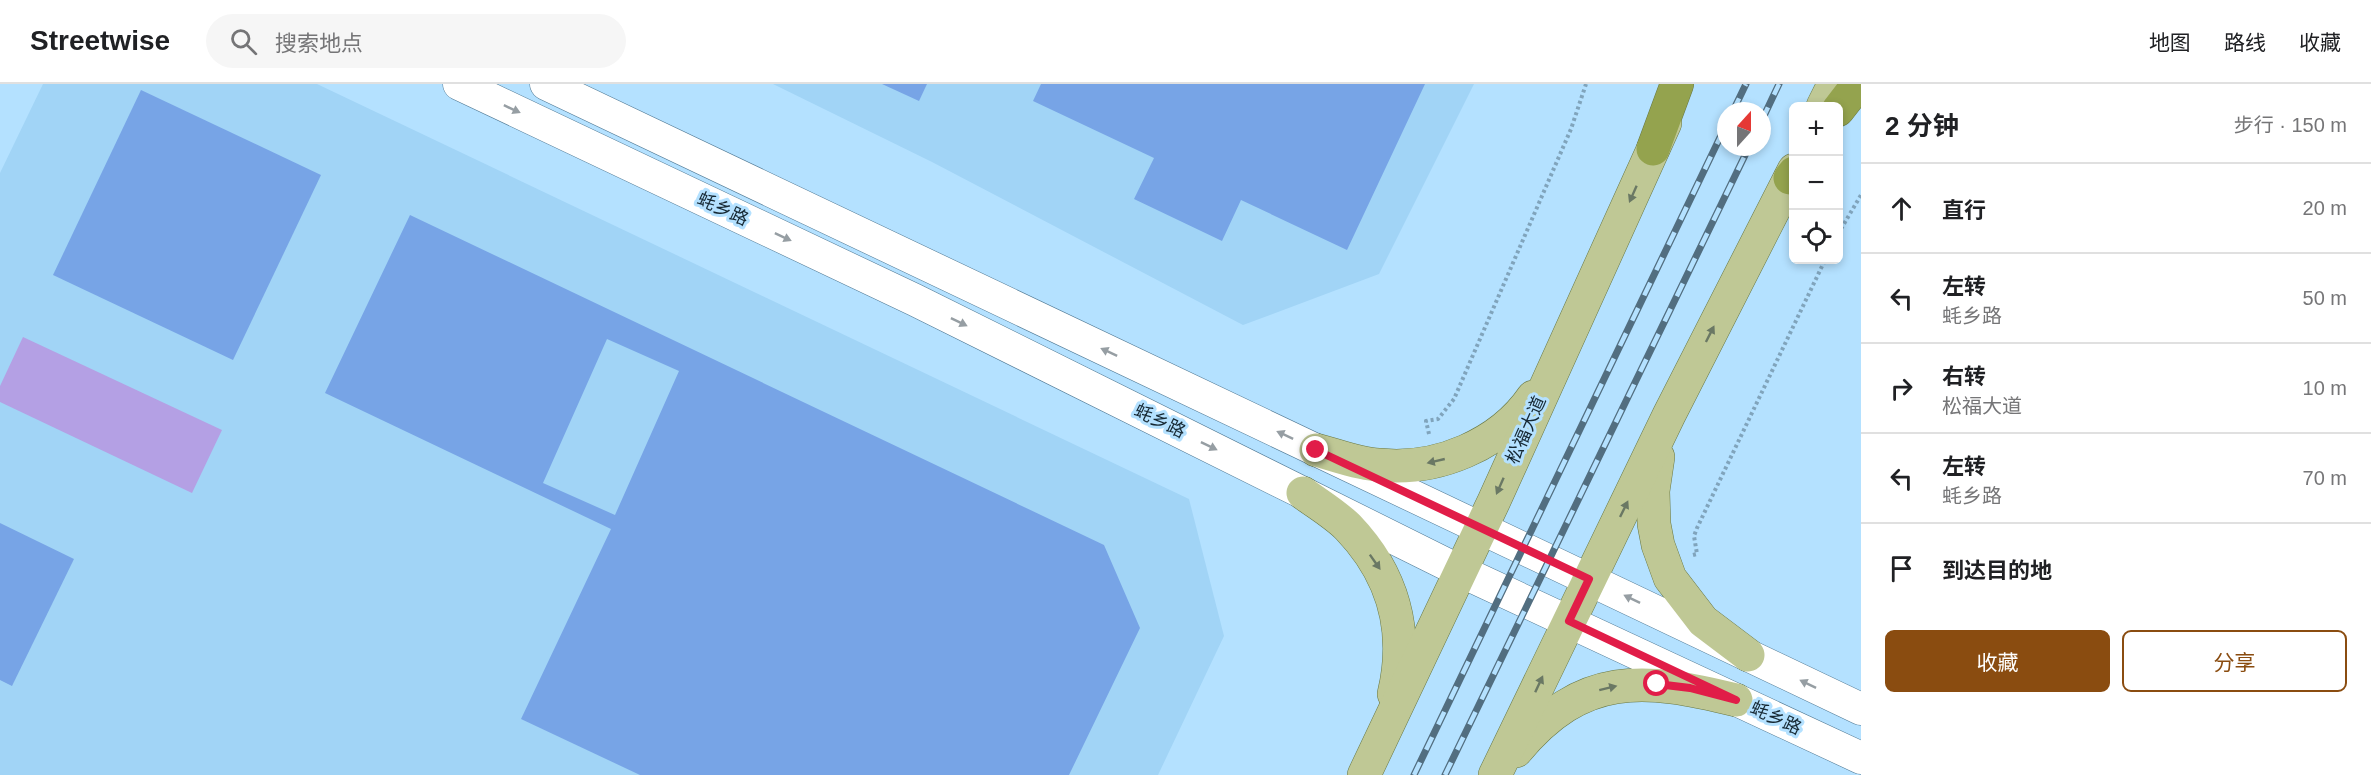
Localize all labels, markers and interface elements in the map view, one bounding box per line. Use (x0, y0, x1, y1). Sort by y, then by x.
search box (206, 14, 626, 68)
text: Streetwise (30, 25, 170, 56)
icon: search (227, 25, 260, 58)
text: 搜索地点 (275, 31, 363, 56)
text: 地图 (2149, 31, 2191, 54)
text: 路线 (2224, 31, 2266, 54)
text: 收藏 (2299, 31, 2341, 54)
north arrow (1717, 102, 1771, 156)
map controls (1789, 102, 1843, 264)
button: + (1789, 102, 1843, 156)
one-way arrow (503, 105, 520, 114)
text: 2 分钟 (1885, 111, 1959, 141)
text: 步行 · 150 m (2234, 114, 2347, 136)
button: − (1789, 156, 1843, 210)
one-way arrow (1628, 185, 1637, 202)
street label: 蚝乡路 (694, 189, 752, 229)
icon: ahead (1885, 192, 1918, 225)
text: 20 m (2303, 197, 2347, 219)
text: 直行 (1942, 198, 1986, 223)
button: locate (1789, 210, 1843, 264)
one-way arrow (775, 233, 792, 242)
text: 左转 (1942, 274, 1986, 299)
icon: left (1885, 282, 1918, 315)
text: 50 m (2303, 287, 2347, 309)
text: 蚝乡路 (1942, 305, 2002, 327)
one-way arrow (950, 316, 968, 326)
one-way arrow (1705, 325, 1715, 343)
one-way arrow (1101, 347, 1118, 356)
text: 右转 (1942, 364, 1986, 389)
icon: right (1885, 372, 1918, 405)
text: 10 m (2303, 377, 2347, 399)
street label: 松福大道 (1502, 393, 1550, 467)
text: 松福大道 (1942, 395, 2022, 417)
street label: 蚝乡路 (1131, 400, 1189, 442)
one-way arrow (1277, 431, 1294, 440)
route end (1302, 436, 1328, 462)
one-way arrow (1200, 441, 1217, 451)
text: 左转 (1942, 454, 1986, 479)
one-way arrow (1426, 457, 1445, 466)
icon: left (1885, 462, 1918, 495)
text: 70 m (2303, 467, 2347, 489)
one-way arrow (1496, 478, 1505, 495)
text: 蚝乡路 (1942, 485, 2002, 507)
one-way arrow (1619, 500, 1628, 517)
icon: arrive (1885, 552, 1918, 585)
one-way arrow (1369, 554, 1381, 570)
text: 到达目的地 (1942, 558, 2052, 583)
one-way arrow (1624, 595, 1641, 604)
button: 收藏 (1885, 630, 2110, 692)
button: 分享 (2122, 630, 2347, 692)
route start (1643, 670, 1669, 696)
one-way arrow (1534, 676, 1543, 693)
one-way arrow (1800, 679, 1817, 688)
one-way arrow (1598, 683, 1617, 693)
street label: 蚝乡路 (1747, 698, 1805, 738)

